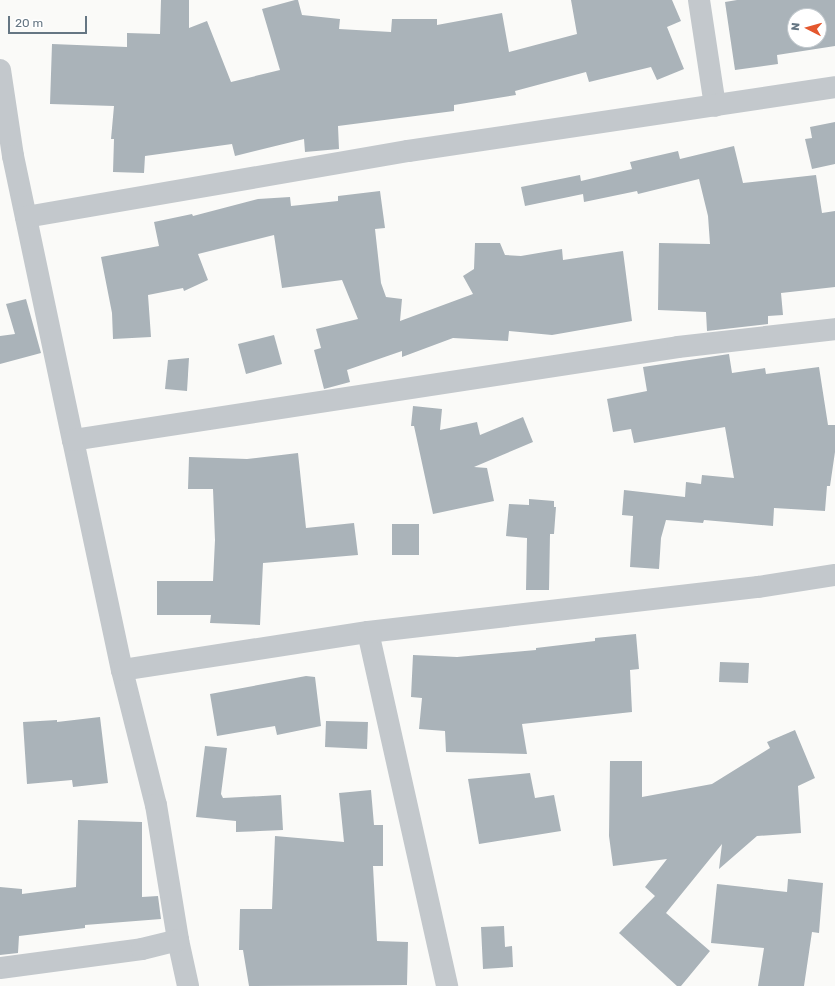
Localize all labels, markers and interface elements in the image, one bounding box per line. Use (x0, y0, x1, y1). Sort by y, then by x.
scale bar (10, 8, 89, 34)
north arrow (787, 8, 827, 48)
text: 20 m (15, 16, 43, 30)
text: N (789, 22, 802, 31)

